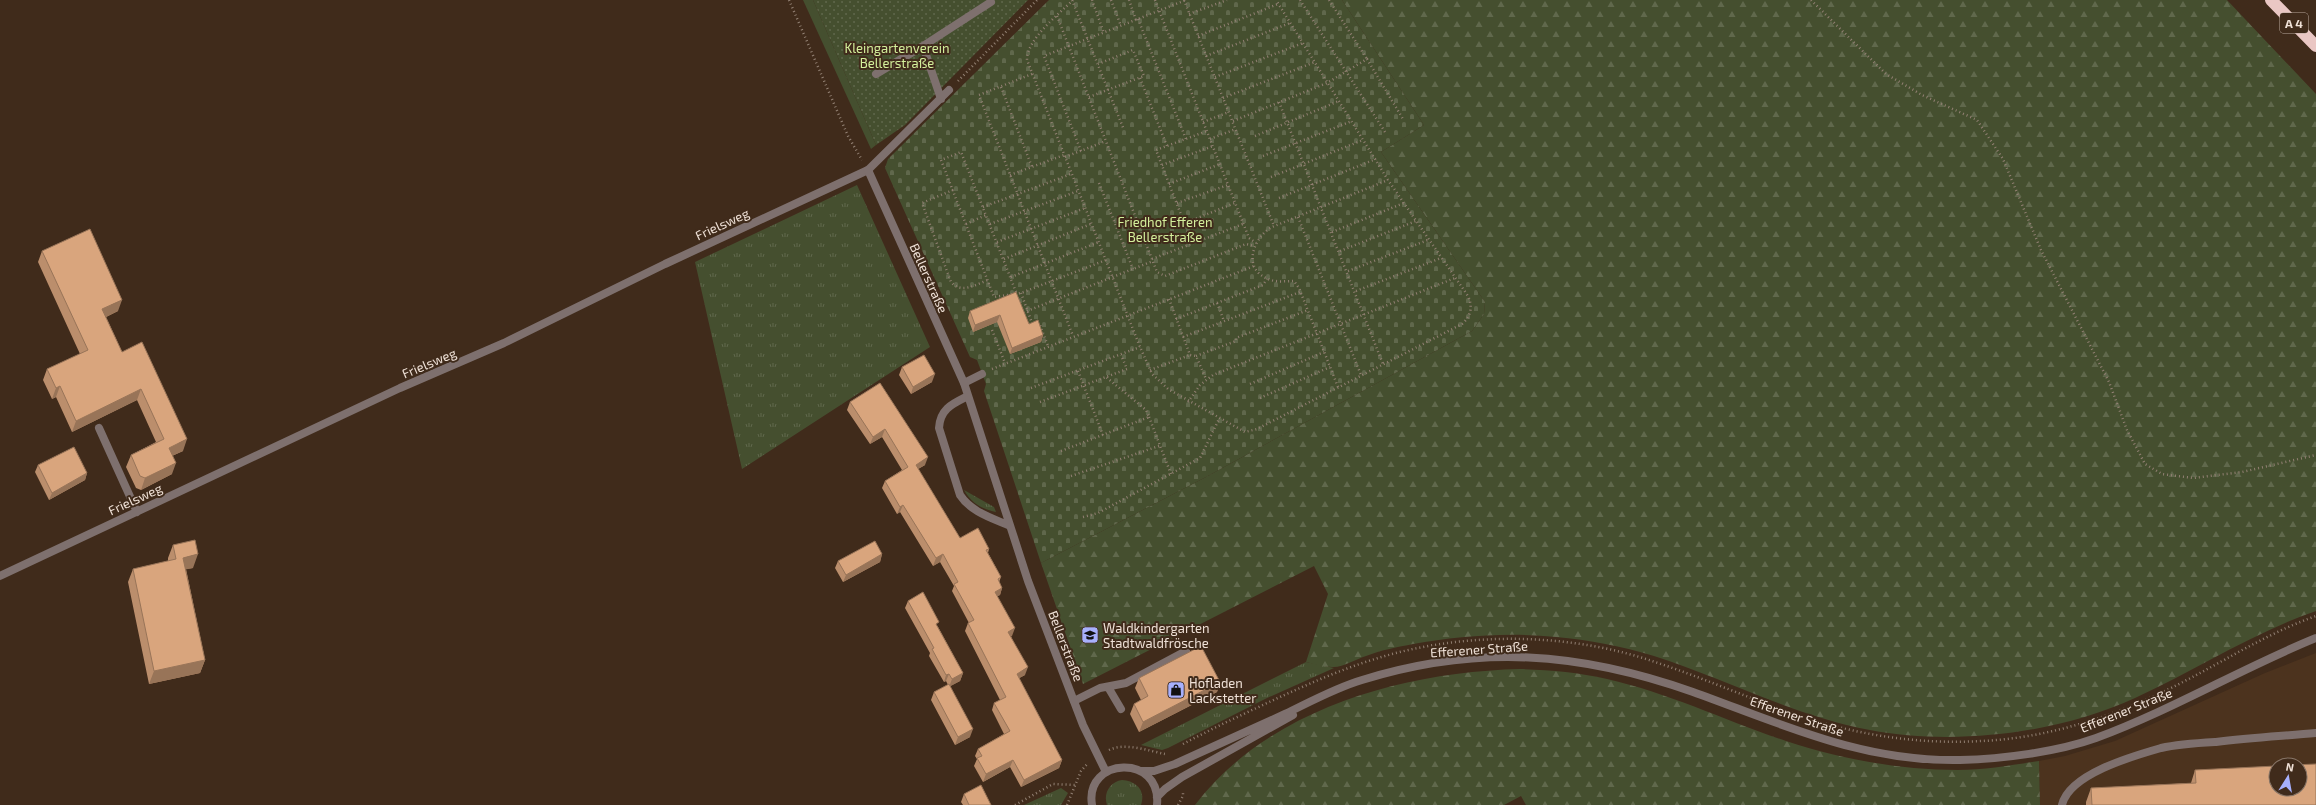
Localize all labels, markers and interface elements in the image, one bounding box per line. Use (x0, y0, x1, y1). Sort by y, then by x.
road number: A 4 (2280, 13, 2308, 33)
park label: Kleingartenverein Bellerstraße (845, 40, 949, 71)
street label: Frielsweg (693, 205, 751, 243)
park label: Friedhof Efferen Bellerstraße (1117, 214, 1213, 245)
street label: Bellerstraße (907, 241, 951, 315)
street label: Frielsweg (399, 344, 459, 382)
street label: Frielsweg (106, 480, 164, 518)
street label: Bellerstraße (1045, 608, 1087, 684)
place label: Waldkindergarten Stadtwaldfrösche (1103, 620, 1210, 651)
school or university icon: Waldkindergarten Stadtwaldfrösche (1080, 625, 1100, 645)
street label: Efferener Straße (1430, 638, 1528, 660)
place label: Hofladen Lackstetter (1189, 675, 1256, 706)
shop icon: Hofladen Lackstetter (1166, 680, 1186, 700)
street label: Efferener Straße (2078, 684, 2174, 736)
street label: Efferener Straße (1748, 692, 1846, 740)
north arrow (2268, 757, 2308, 797)
text: N (2285, 760, 2295, 774)

